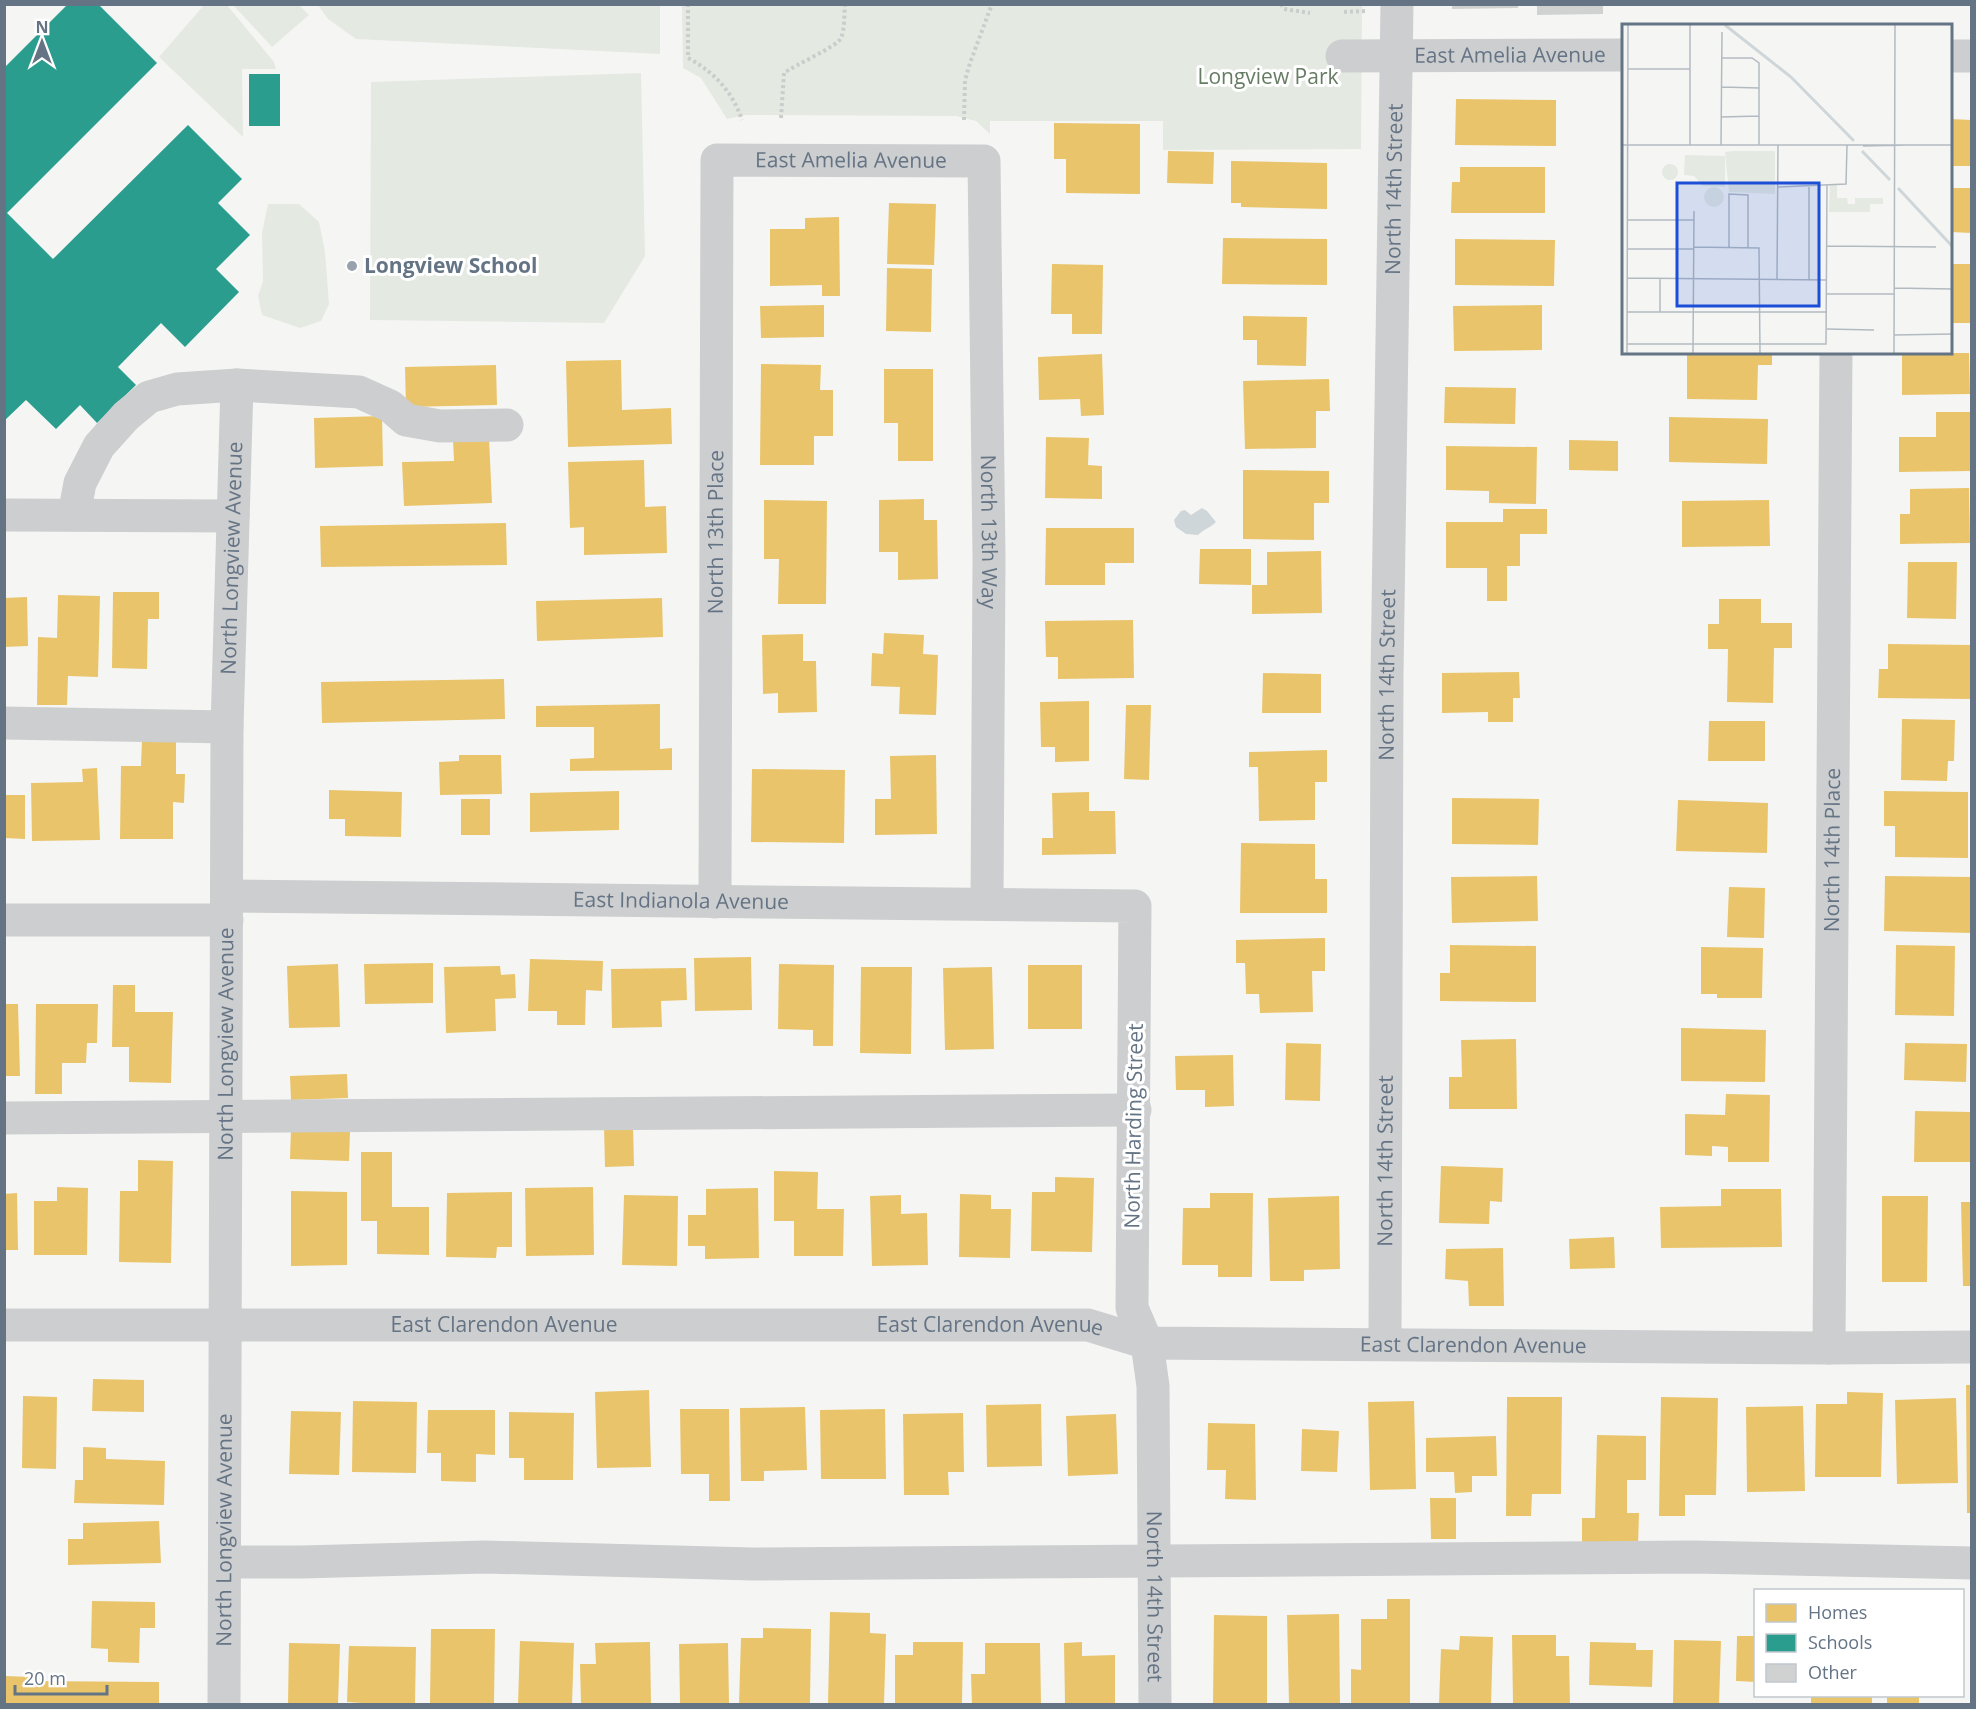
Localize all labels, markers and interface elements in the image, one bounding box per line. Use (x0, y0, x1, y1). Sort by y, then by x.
north arrow (12, 12, 72, 72)
text: N (35, 16, 49, 38)
inset map (1622, 24, 1952, 354)
street label: East Amelia Avenue (1414, 40, 1606, 69)
park label: Longview Park (1197, 62, 1339, 90)
street label: North 14th Street (1378, 103, 1409, 275)
street label: East Amelia Avenue (755, 145, 947, 174)
place label: Longview School (364, 251, 537, 279)
marker: Longview School (345, 259, 359, 273)
street label: North Longview Avenue (214, 441, 248, 675)
street label: North 13th Place (701, 450, 729, 614)
street label: North 13th Way (975, 455, 1004, 610)
street label: North 14th Street (1372, 589, 1401, 761)
street label: North 14th Place (1817, 768, 1846, 932)
street label: East Indianola Avenue (573, 885, 789, 915)
street label: North Longview Avenue (211, 927, 239, 1161)
street label: North Harding Street (1117, 1023, 1149, 1229)
street label: North 14th Street (1370, 1075, 1399, 1247)
street label: East Clarendon Avenue (391, 1310, 617, 1338)
street label: East Clarendon Avenue (877, 1310, 1107, 1342)
street label: East Clarendon Avenue (1360, 1330, 1587, 1359)
street label: North Longview Avenue (209, 1413, 238, 1647)
street label: North 14th Street (1141, 1511, 1170, 1682)
legend (1754, 1589, 1964, 1697)
text: Homes (1808, 1600, 1867, 1624)
text: Schools (1808, 1630, 1872, 1654)
scale bar (15, 1658, 106, 1696)
text: Other (1808, 1660, 1858, 1684)
text: 20 m (24, 1666, 66, 1690)

